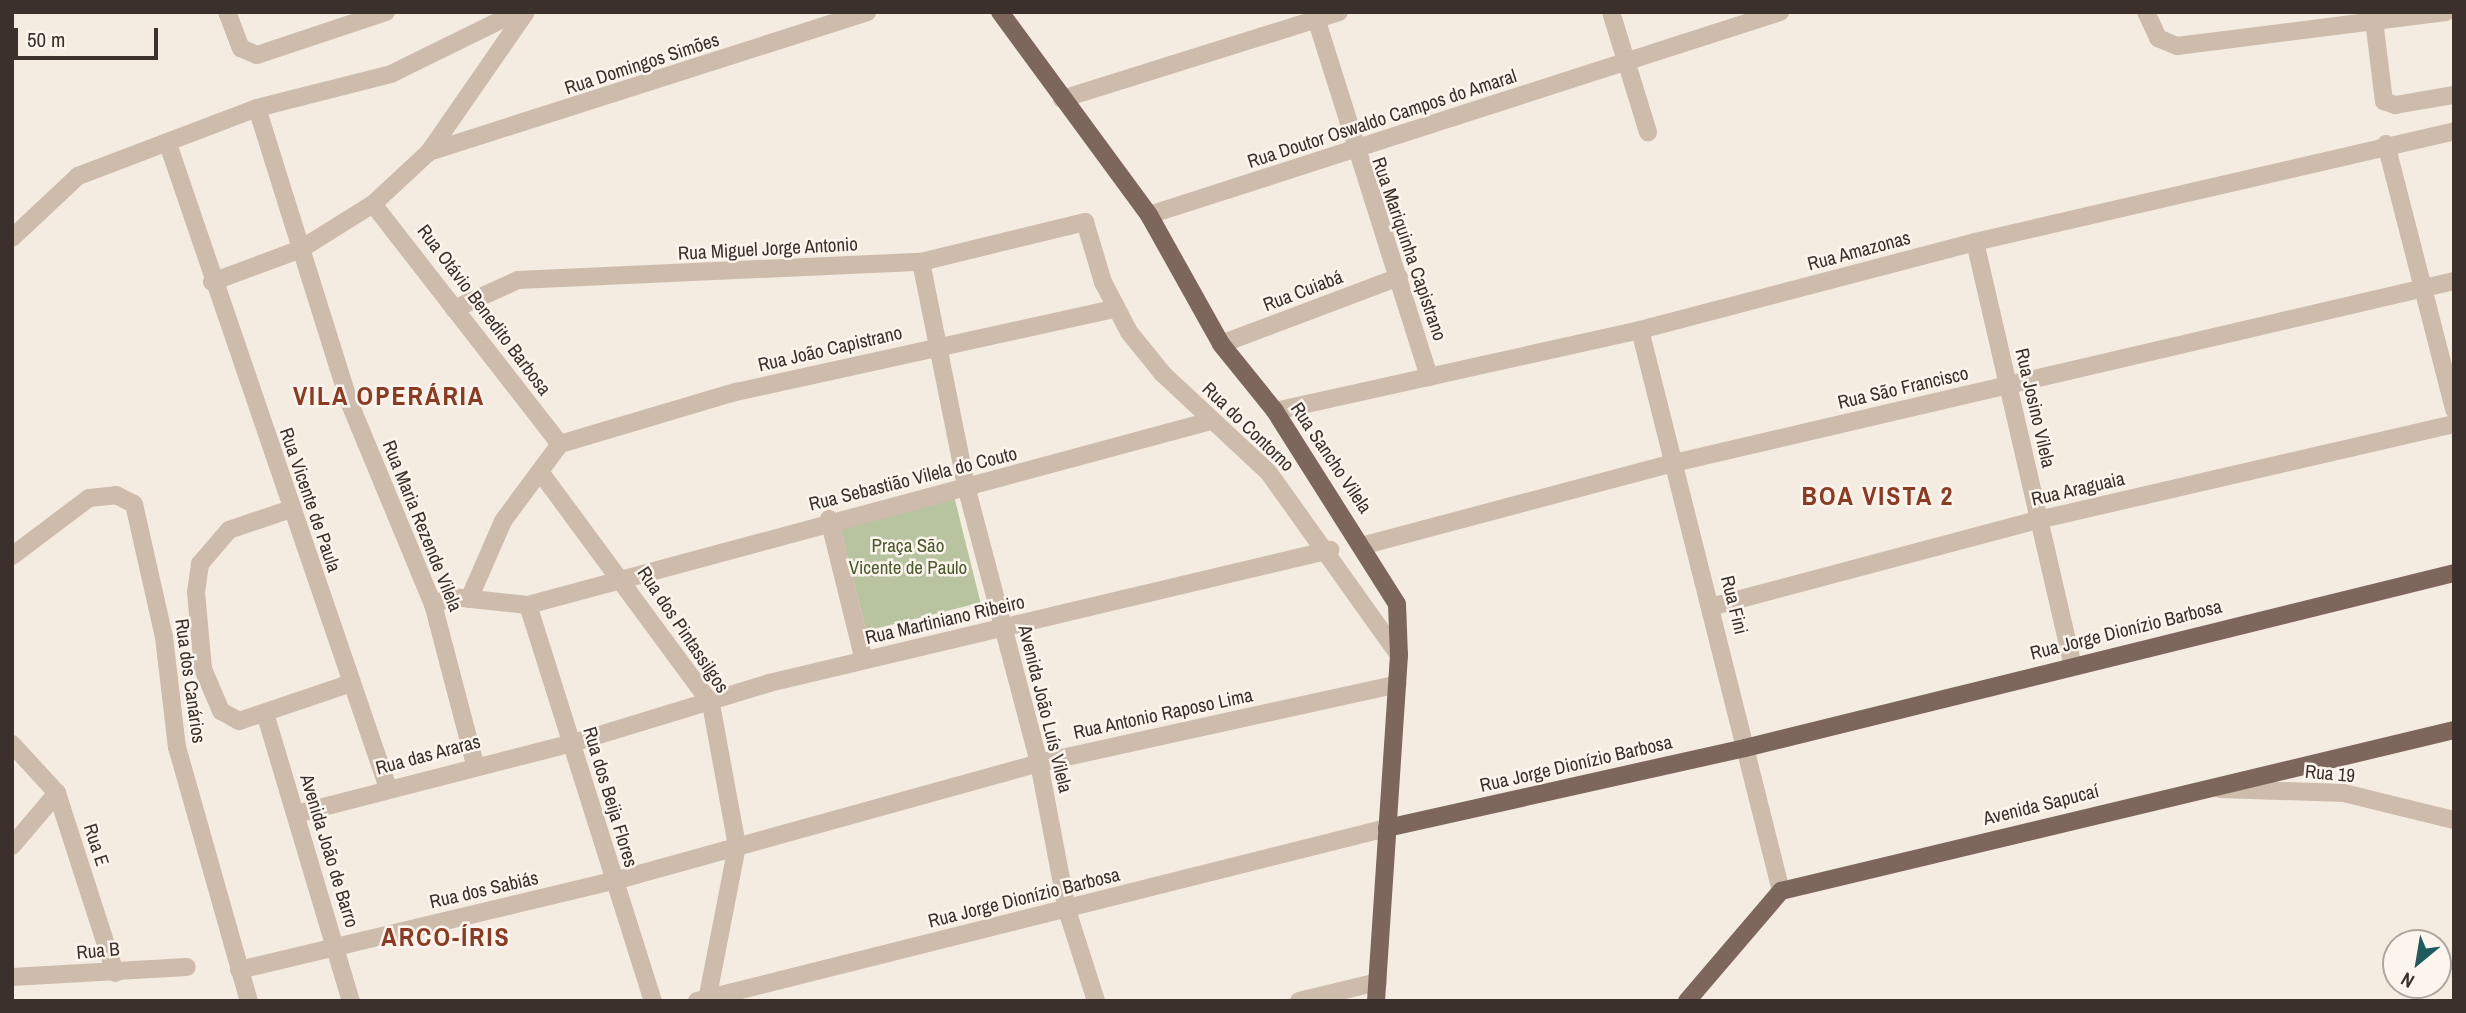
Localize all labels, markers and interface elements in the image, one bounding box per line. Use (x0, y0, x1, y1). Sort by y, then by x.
scale bar (18, 14, 161, 58)
text: 50 m (27, 25, 65, 54)
street label: Rua Domingos Simões (562, 28, 722, 100)
street label: Rua Doutor Oswaldo Campos do Amaral (1244, 65, 1520, 173)
street label: Rua Mariquinha Capistrano (1367, 154, 1451, 344)
street label: Rua Otávio Benedito Barbosa (412, 220, 556, 400)
street label: Rua Amazonas (1805, 226, 1913, 276)
street label: Rua Miguel Jorge Antonio (677, 233, 859, 265)
street label: Rua Cuiabá (1260, 265, 1346, 317)
street label: Rua João Capistrano (756, 321, 904, 377)
street label: Rua Josino Vilela (2010, 346, 2060, 470)
street label: Rua São Francisco (1835, 362, 1971, 414)
street label: Rua do Contorno (1197, 378, 1299, 476)
district label: VILA OPERÁRIA (294, 380, 484, 412)
street label: Rua Sancho Vilela (1286, 398, 1376, 518)
street label: Rua Vicente de Paula (275, 425, 345, 575)
street label: Rua Maria Rezende Vilela (377, 437, 467, 615)
street label: Rua Sebastião Vilela do Couto (807, 442, 1019, 516)
street label: Rua Araguaia (2029, 467, 2127, 511)
district label: BOA VISTA 2 (1802, 480, 1954, 512)
park label: Praça São Vicente de Paulo (849, 535, 967, 579)
street label: Rua dos Pintassilgos (632, 563, 734, 697)
street label: Rua Fini (1716, 573, 1752, 637)
street label: Rua Martiniano Ribeiro (863, 591, 1027, 649)
street label: Rua Jorge Dionízio Barbosa (2028, 595, 2224, 665)
street label: Rua dos Canários (170, 617, 210, 745)
street label: Avenida João Luís Vilela (1013, 623, 1077, 795)
street label: Rua Antonio Raposo Lima (1071, 684, 1255, 744)
street label: Rua dos Beija Flores (578, 724, 642, 870)
street label: Rua das Araras (373, 730, 483, 780)
street label: Rua Jorge Dionízio Barbosa (1478, 731, 1674, 797)
street label: Rua 19 (2304, 760, 2356, 788)
street label: Avenida João de Barro (295, 772, 363, 930)
street label: Avenida Sapucaí (1981, 780, 2101, 830)
street label: Rua E (78, 821, 114, 869)
street label: Rua Jorge Dionízio Barbosa (926, 863, 1122, 933)
street label: Rua dos Sabiás (427, 866, 541, 914)
district label: ARCO-ÍRIS (382, 921, 510, 953)
north arrow (2382, 929, 2452, 999)
street label: Rua B (75, 938, 121, 964)
text: N (2396, 966, 2419, 995)

